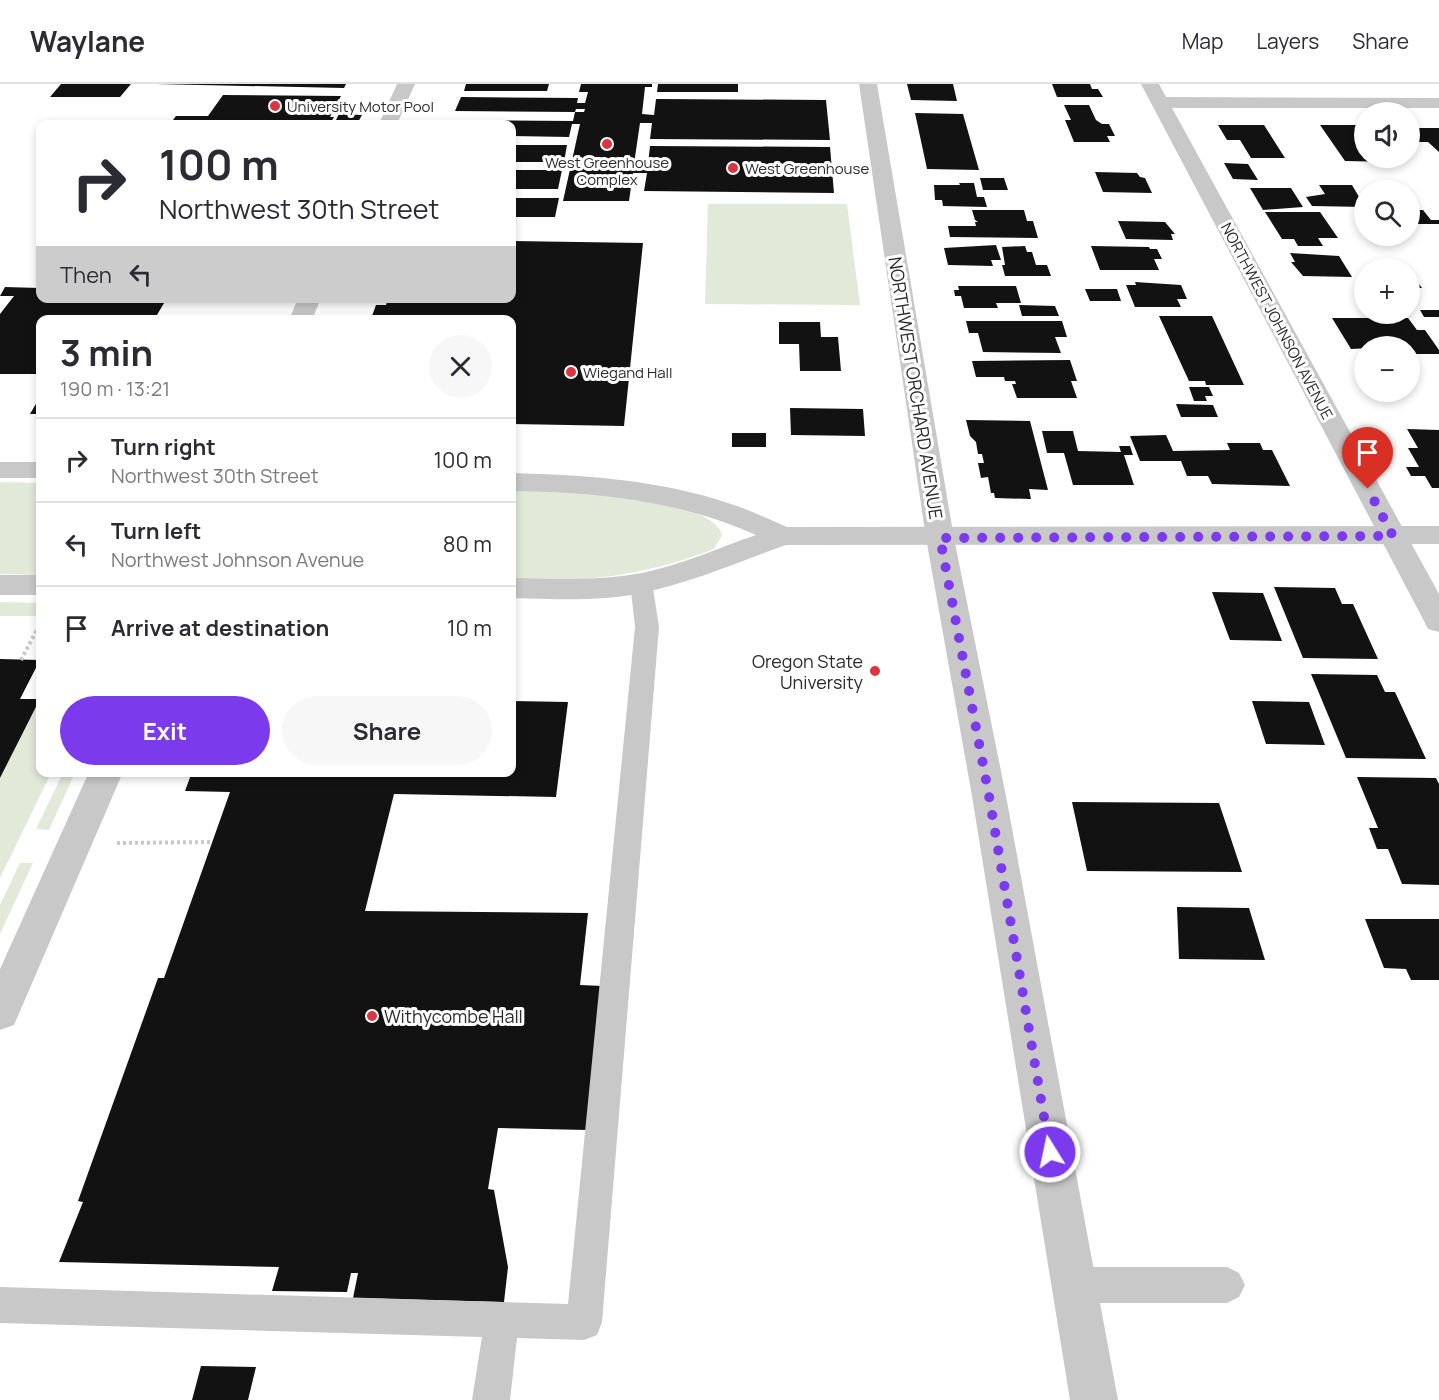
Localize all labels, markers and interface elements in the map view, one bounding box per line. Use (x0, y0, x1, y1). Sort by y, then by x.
text: Waylane (30, 22, 145, 60)
text: Map (1182, 27, 1223, 55)
text: Layers (1256, 27, 1319, 55)
text: Share (1352, 27, 1409, 55)
place label: University Motor Pool (287, 96, 434, 117)
marker: University Motor Pool (268, 99, 282, 113)
map controls (1354, 102, 1420, 402)
button: sound (1354, 102, 1420, 168)
text: 100 m (159, 135, 279, 193)
marker: West Greenhouse Complex (600, 137, 614, 151)
icon: right (60, 144, 138, 222)
place label: West Greenhouse Complex (545, 152, 669, 190)
place label: West Greenhouse (745, 158, 869, 179)
marker: West Greenhouse (726, 161, 740, 175)
button: search (1354, 180, 1420, 246)
text: Northwest 30th Street (159, 190, 439, 227)
street label: NORTHWEST JOHNSON AVENUE (1216, 219, 1338, 423)
street label: NORTHWEST ORCHARD AVENUE (883, 255, 949, 521)
icon: left (124, 258, 157, 291)
button: + (1354, 258, 1420, 324)
text: Then (60, 260, 112, 290)
text: 3 min (60, 328, 153, 377)
button: close (429, 335, 492, 398)
button: − (1354, 336, 1420, 402)
place label: Wiegand Hall (583, 362, 673, 383)
marker: Wiegand Hall (564, 365, 578, 379)
text: 190 m · 13:21 (60, 375, 170, 402)
pin (1342, 427, 1393, 489)
text: Turn right (111, 432, 216, 462)
icon: arrive (1351, 436, 1384, 469)
icon: right (60, 444, 93, 477)
text: 100 m (434, 445, 492, 475)
text: Northwest 30th Street (111, 462, 319, 489)
text: Turn left (111, 516, 201, 546)
icon: left (60, 528, 93, 561)
text: 80 m (443, 529, 492, 559)
text: Northwest Johnson Avenue (111, 546, 364, 573)
icon: arrive (60, 612, 93, 645)
text: Arrive at destination (111, 613, 329, 643)
text: 10 m (447, 613, 492, 643)
place label: Oregon State University (752, 649, 863, 694)
marker: Oregon State University (868, 664, 882, 678)
button: Exit (60, 696, 270, 765)
button: Share (282, 696, 492, 765)
place label: Withycombe Hall (384, 1004, 523, 1028)
marker: Withycombe Hall (365, 1009, 379, 1023)
position arrow (1018, 1120, 1082, 1184)

